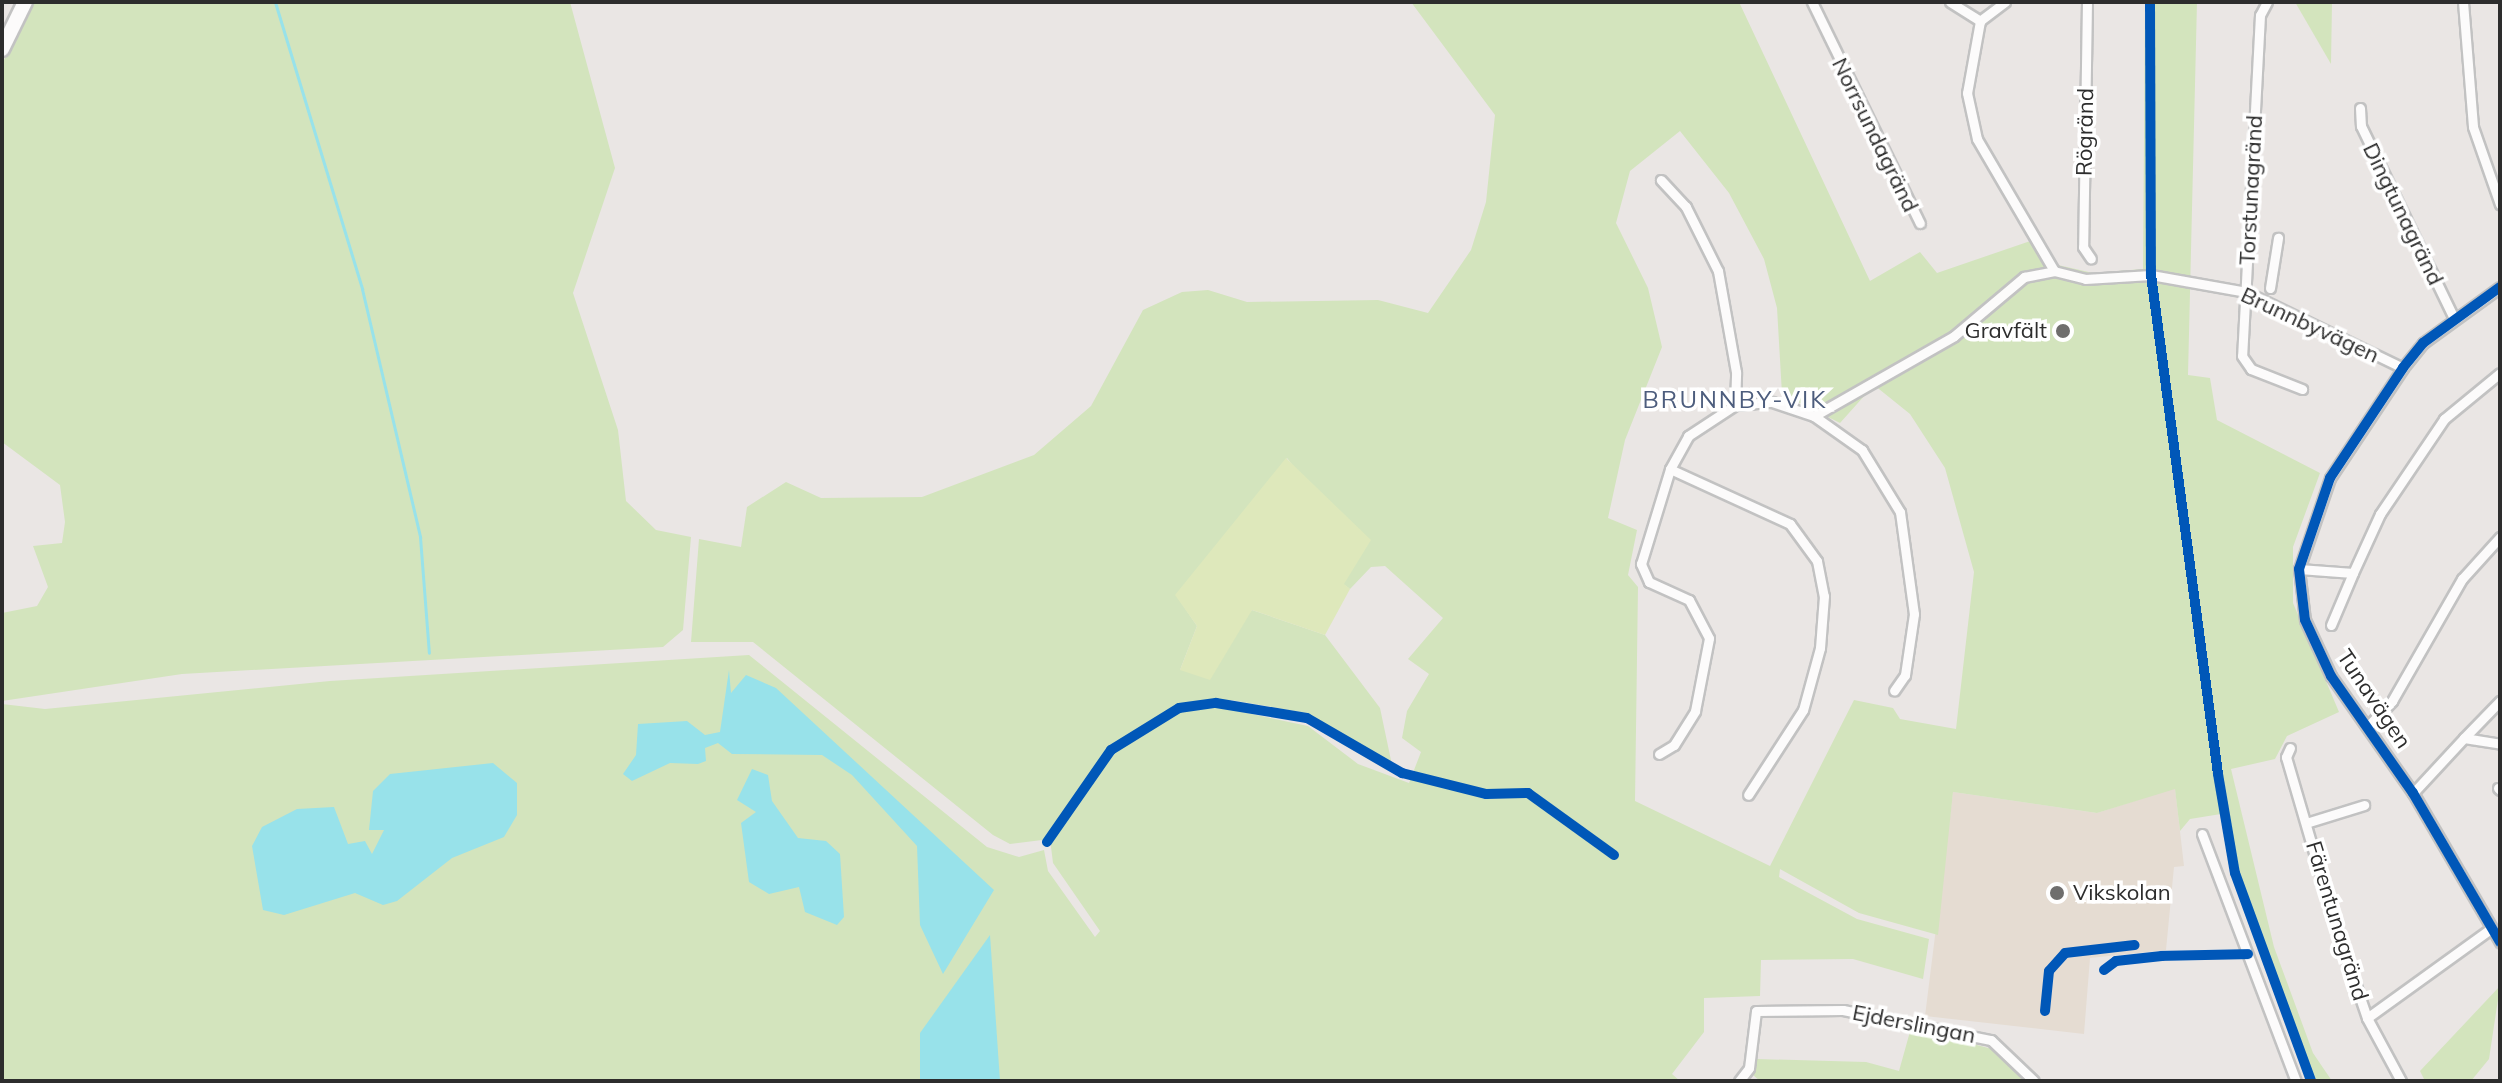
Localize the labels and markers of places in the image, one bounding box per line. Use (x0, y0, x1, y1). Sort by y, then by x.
place label: Gravfält (1965, 318, 2047, 344)
marker: Gravfält (2054, 322, 2072, 340)
place label: Vikskolan (2073, 880, 2171, 906)
marker: Vikskolan (2048, 884, 2066, 902)

